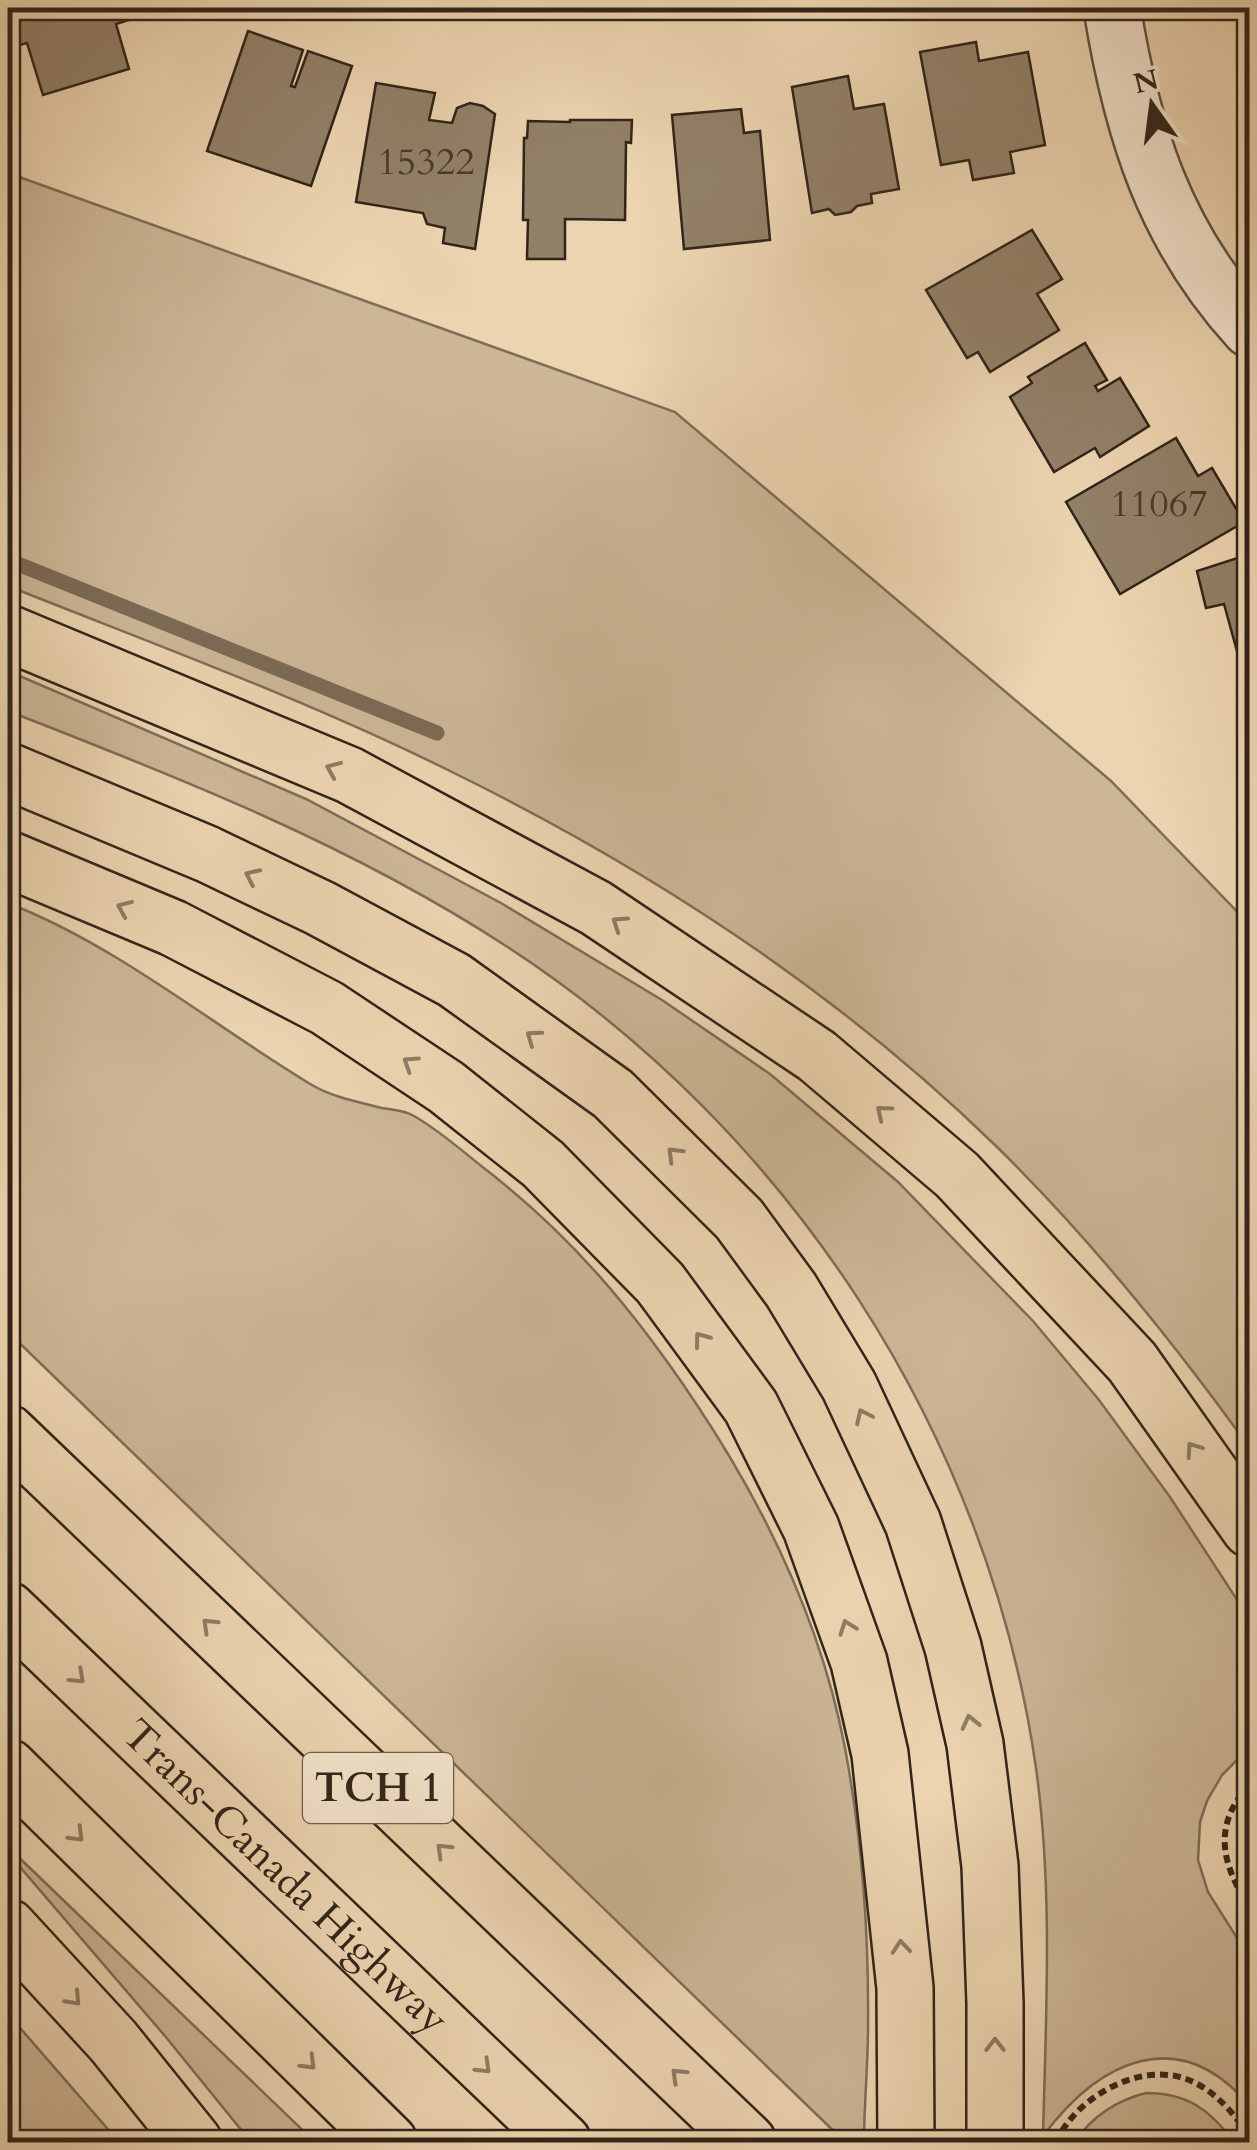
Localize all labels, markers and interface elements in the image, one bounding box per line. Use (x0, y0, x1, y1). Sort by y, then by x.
north arrow (1102, 55, 1202, 155)
text: N (1130, 60, 1163, 103)
house number: 15322 (377, 136, 475, 188)
house number: 11067 (1110, 478, 1208, 530)
one-way arrow (325, 760, 343, 780)
one-way arrow (244, 868, 262, 888)
one-way arrow (117, 900, 135, 920)
one-way arrow (611, 917, 629, 936)
one-way arrow (526, 1031, 545, 1049)
one-way arrow (402, 1056, 420, 1075)
one-way arrow (876, 1105, 895, 1123)
one-way arrow (667, 1148, 685, 1166)
one-way arrow (696, 1332, 713, 1350)
one-way arrow (855, 1408, 875, 1426)
one-way arrow (1187, 1442, 1206, 1461)
one-way arrow (202, 1619, 220, 1637)
one-way arrow (838, 1620, 859, 1637)
one-way arrow (67, 1665, 85, 1683)
street label: Trans-Canada Highway (110, 1706, 462, 2047)
one-way arrow (961, 1713, 982, 1730)
road number: TCH 1 (303, 1753, 453, 1823)
one-way arrow (66, 1823, 84, 1841)
one-way arrow (437, 1844, 455, 1862)
one-way arrow (890, 1938, 912, 1954)
one-way arrow (62, 1987, 80, 2006)
one-way arrow (984, 2037, 1006, 2052)
one-way arrow (297, 2051, 315, 2069)
one-way arrow (473, 2055, 491, 2073)
one-way arrow (671, 2069, 690, 2087)

